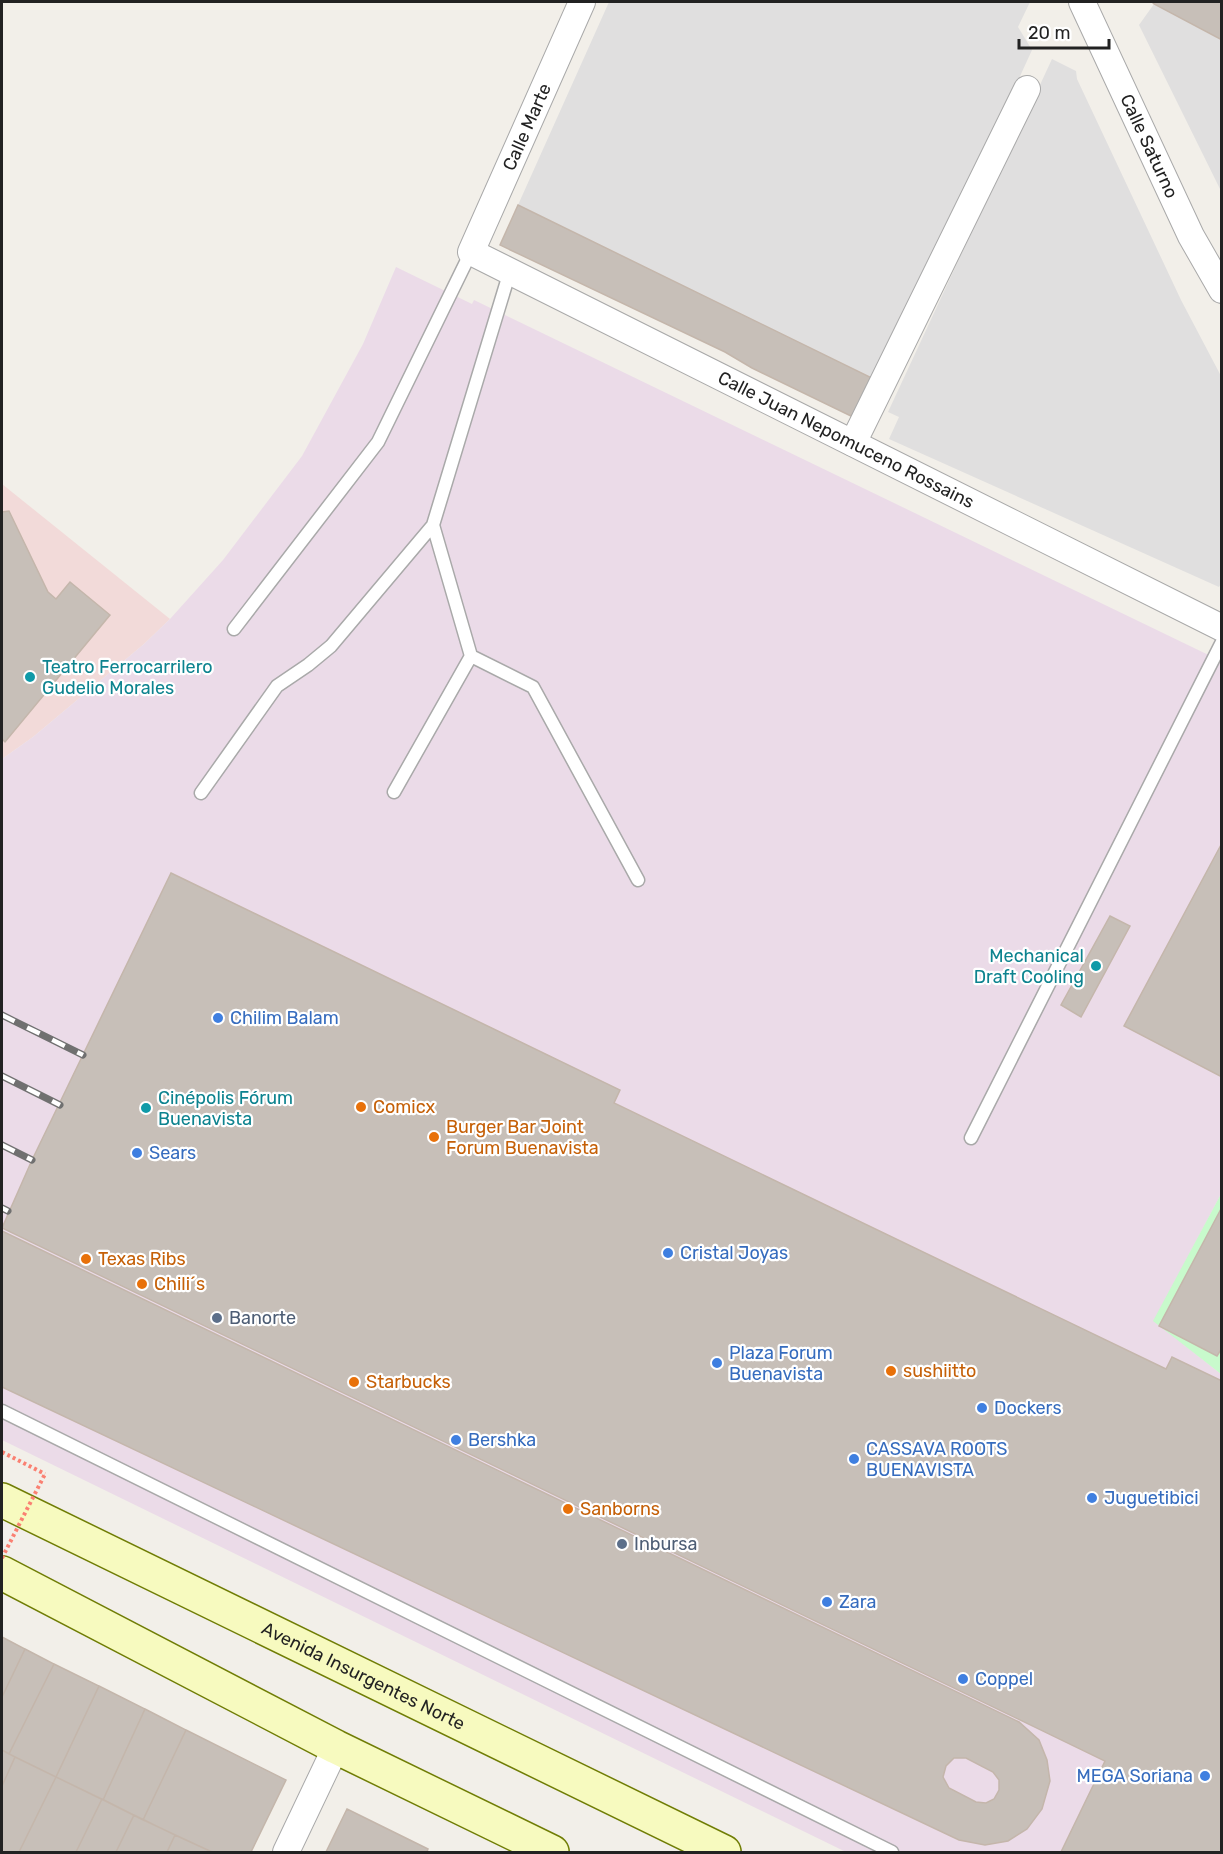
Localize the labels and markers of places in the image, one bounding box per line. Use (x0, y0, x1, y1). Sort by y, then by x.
place label: Teatro Ferrocarrilero Gudelio Morales (42, 656, 213, 699)
marker: Teatro Ferrocarrilero Gudelio Morales (23, 670, 37, 684)
place label: Mechanical Draft Cooling (974, 945, 1084, 988)
marker: Mechanical Draft Cooling (1089, 959, 1103, 973)
place label: Chilim Balam (230, 1007, 339, 1029)
marker: Chilim Balam (211, 1011, 225, 1025)
place label: Cinépolis Fórum Buenavista (158, 1087, 293, 1130)
place label: Comicx (373, 1096, 436, 1118)
marker: Comicx (354, 1100, 368, 1114)
marker: Cinépolis Fórum Buenavista (139, 1101, 153, 1115)
place label: Burger Bar Joint Forum Buenavista (446, 1116, 599, 1159)
marker: Burger Bar Joint Forum Buenavista (427, 1130, 441, 1144)
place label: Sears (149, 1142, 196, 1164)
marker: Sears (130, 1146, 144, 1160)
place label: Cristal Joyas (680, 1242, 788, 1264)
marker: Cristal Joyas (661, 1246, 675, 1260)
place label: Texas Ribs (98, 1248, 186, 1270)
marker: Texas Ribs (79, 1252, 93, 1266)
place label: Chili´s (154, 1273, 205, 1295)
marker: Chili´s (135, 1277, 149, 1291)
place label: Banorte (229, 1307, 296, 1329)
marker: Banorte (210, 1311, 224, 1325)
place label: Plaza Forum Buenavista (729, 1342, 833, 1385)
marker: Plaza Forum Buenavista (710, 1356, 724, 1370)
place label: sushiitto (903, 1360, 976, 1382)
marker: sushiitto (884, 1364, 898, 1378)
place label: Starbucks (366, 1371, 451, 1393)
marker: Starbucks (347, 1375, 361, 1389)
place label: Dockers (994, 1397, 1062, 1419)
marker: Dockers (975, 1401, 989, 1415)
place label: Bershka (468, 1429, 536, 1451)
marker: Bershka (449, 1433, 463, 1447)
place label: CASSAVA ROOTS BUENAVISTA (866, 1438, 1007, 1481)
marker: CASSAVA ROOTS BUENAVISTA (847, 1452, 861, 1466)
place label: Juguetibici (1104, 1487, 1199, 1509)
marker: Juguetibici (1085, 1491, 1099, 1505)
place label: Sanborns (580, 1498, 660, 1520)
marker: Sanborns (561, 1502, 575, 1516)
place label: Inbursa (634, 1533, 697, 1555)
marker: Inbursa (615, 1537, 629, 1551)
place label: Zara (839, 1591, 876, 1613)
marker: Zara (820, 1595, 834, 1609)
place label: Coppel (975, 1668, 1033, 1690)
marker: Coppel (956, 1672, 970, 1686)
place label: MEGA Soriana (1076, 1765, 1193, 1787)
marker: MEGA Soriana (1198, 1769, 1212, 1783)

